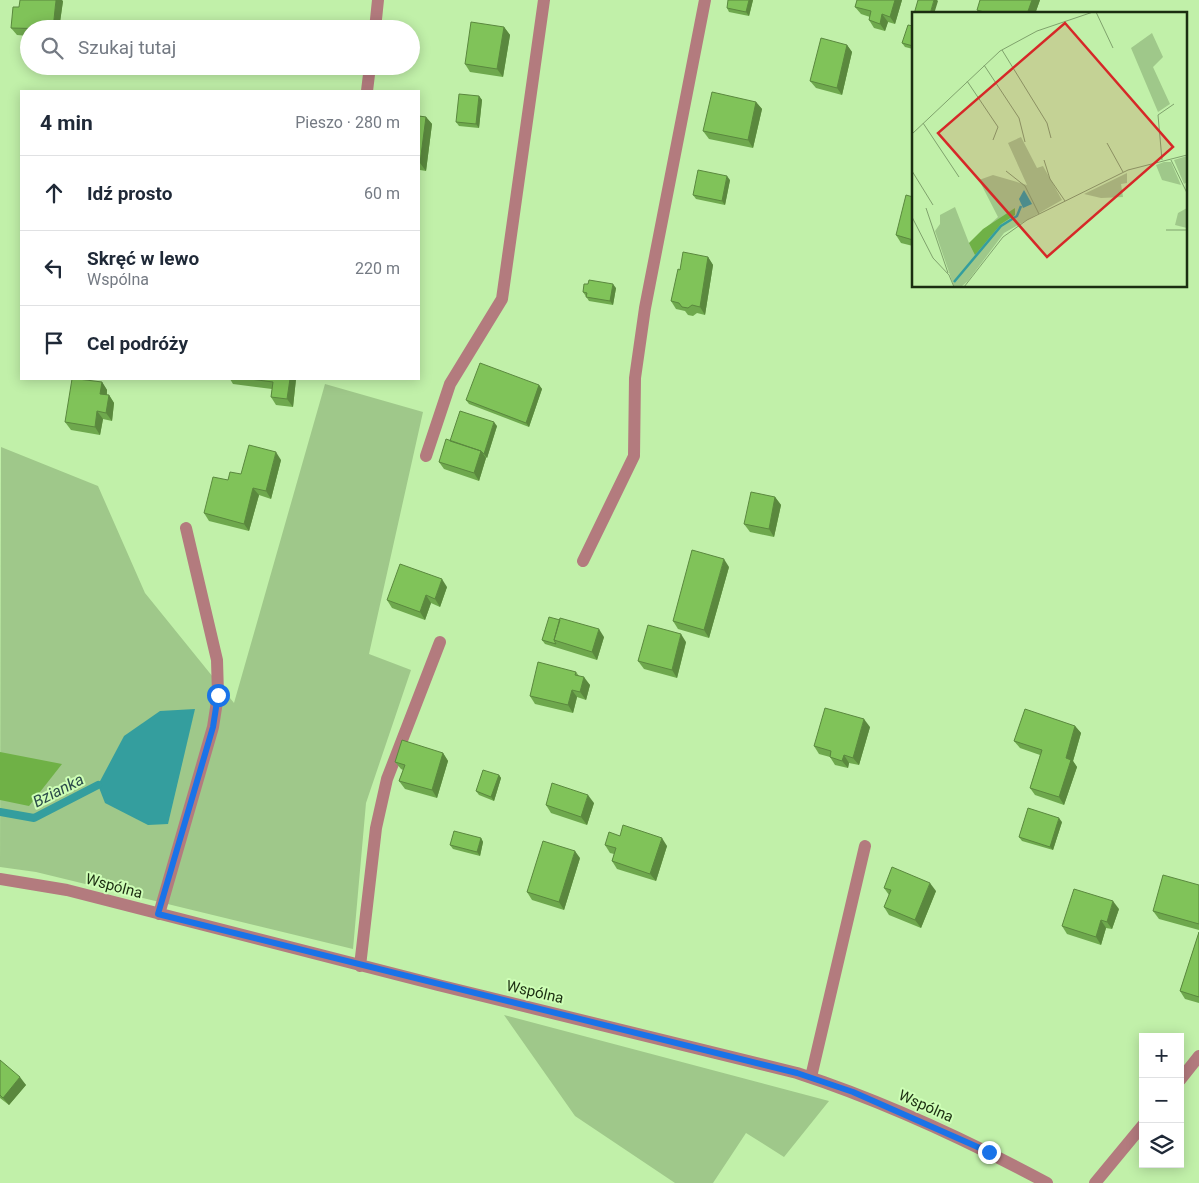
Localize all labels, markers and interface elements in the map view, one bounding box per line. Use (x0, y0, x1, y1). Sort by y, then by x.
inset map (912, 12, 1186, 288)
search box (20, 20, 420, 75)
icon: search (38, 34, 66, 62)
text: Szukaj tutaj (78, 36, 176, 59)
text: 4 min (40, 111, 93, 135)
text: Pieszo · 280 m (295, 113, 400, 132)
icon: ahead (40, 179, 68, 207)
text: Idź prosto (87, 182, 172, 205)
text: 60 m (364, 184, 400, 203)
text: Skręć w lewo (87, 247, 199, 270)
icon: left (40, 254, 68, 282)
text: 220 m (355, 259, 400, 278)
text: Wspólna (87, 270, 149, 289)
icon: arrive (40, 329, 68, 357)
text: Cel podróży (87, 332, 188, 355)
route start (207, 684, 230, 707)
water label: Bzianka (30, 770, 87, 811)
street label: Wspólna (84, 870, 144, 902)
street label: Wspólna (505, 977, 565, 1007)
map controls (1139, 1033, 1184, 1168)
button: + (1139, 1033, 1184, 1078)
button: − (1139, 1078, 1184, 1123)
street label: Wspólna (896, 1086, 956, 1126)
button: layers (1139, 1123, 1184, 1168)
route end (978, 1141, 1001, 1164)

